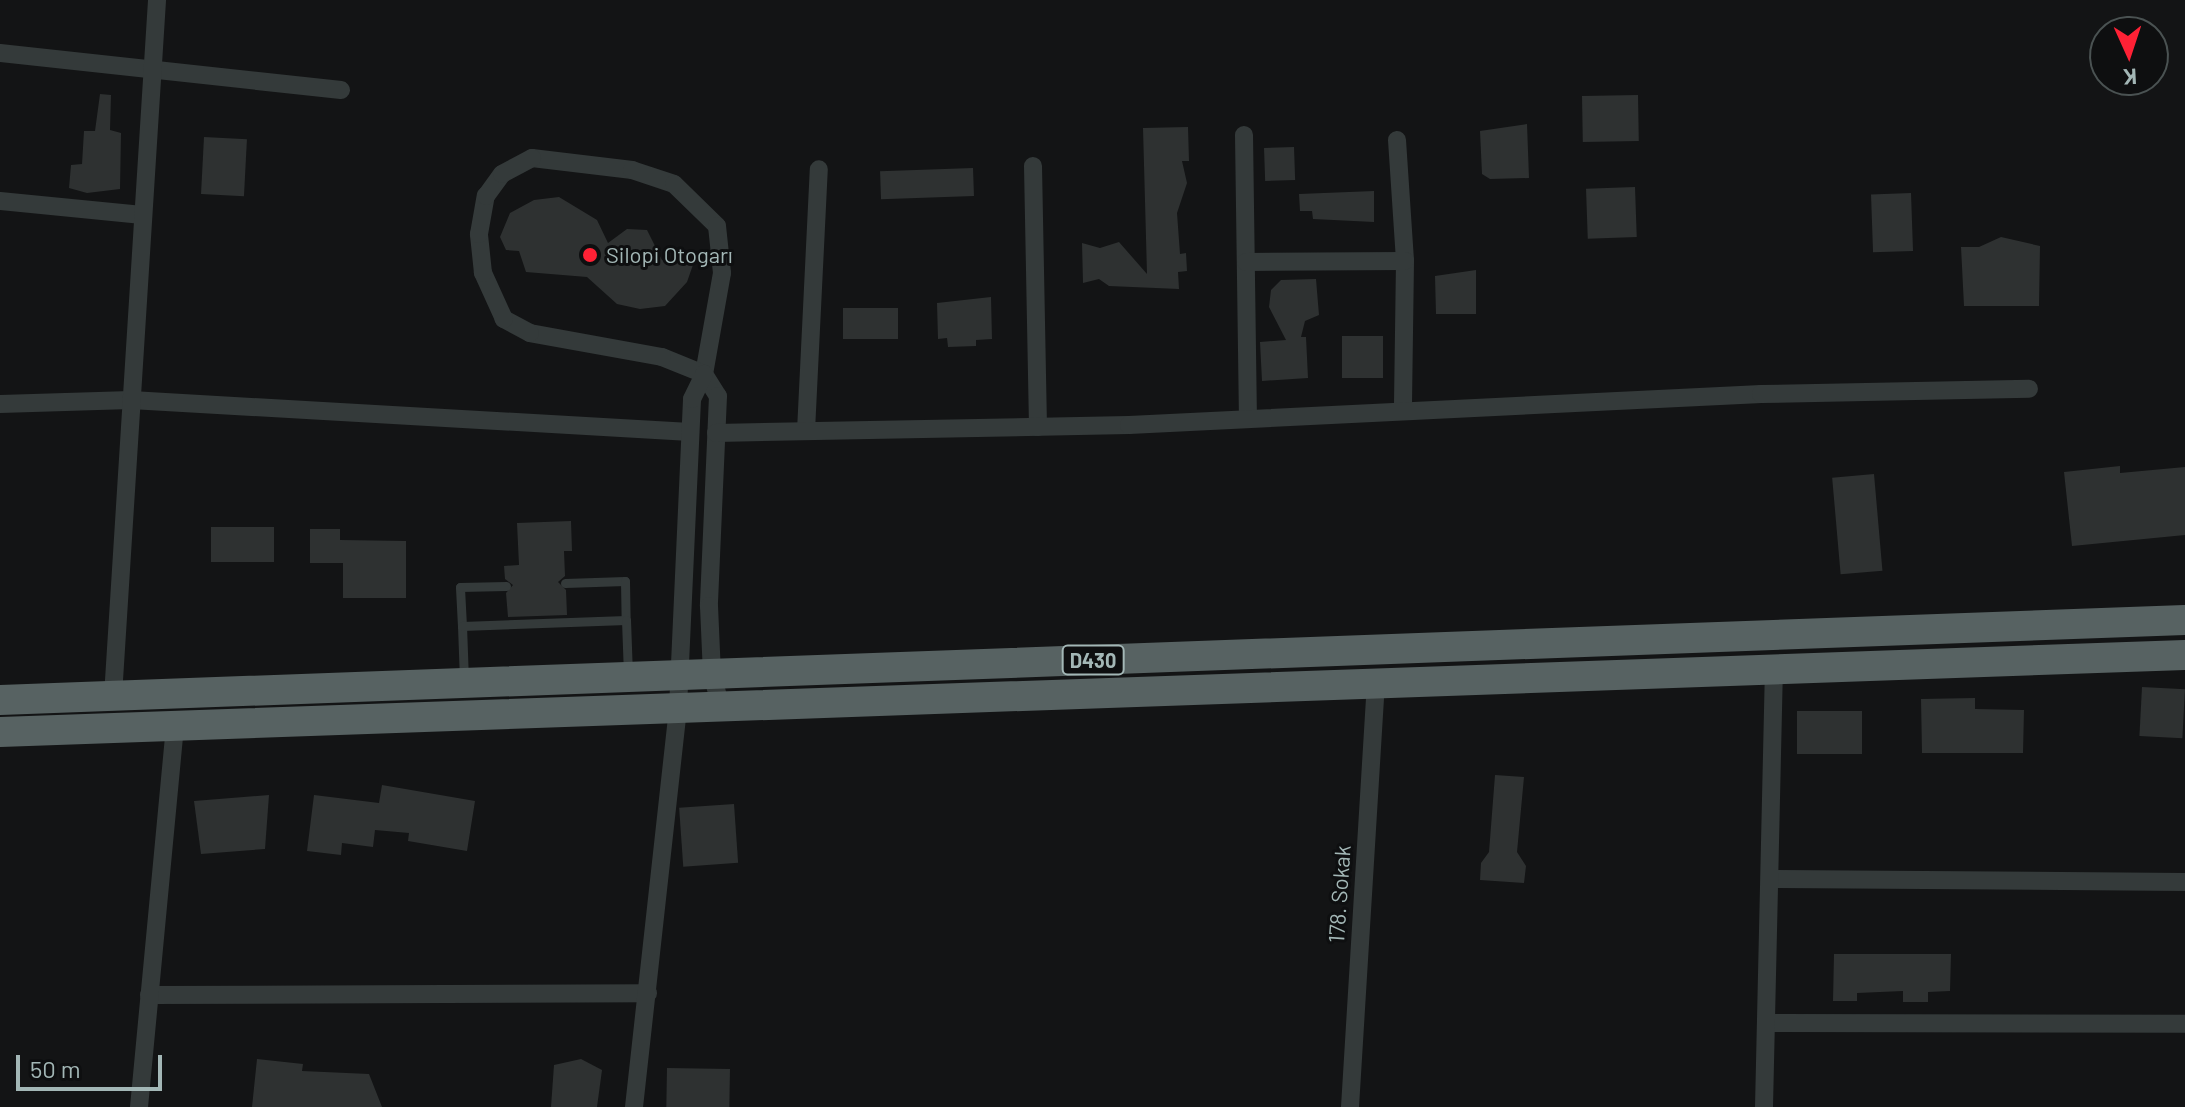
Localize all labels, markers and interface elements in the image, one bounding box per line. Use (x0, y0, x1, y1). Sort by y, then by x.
north arrow (2089, 16, 2169, 96)
text: K (2123, 65, 2138, 91)
place label: Silopi Otogarı (606, 242, 733, 268)
marker: Silopi Otogarı (581, 246, 599, 264)
road number: D430 (1061, 644, 1125, 676)
street label: 178. Sokak (1322, 844, 1356, 944)
scale bar (20, 1039, 166, 1089)
text: 50 m (30, 1054, 81, 1083)

